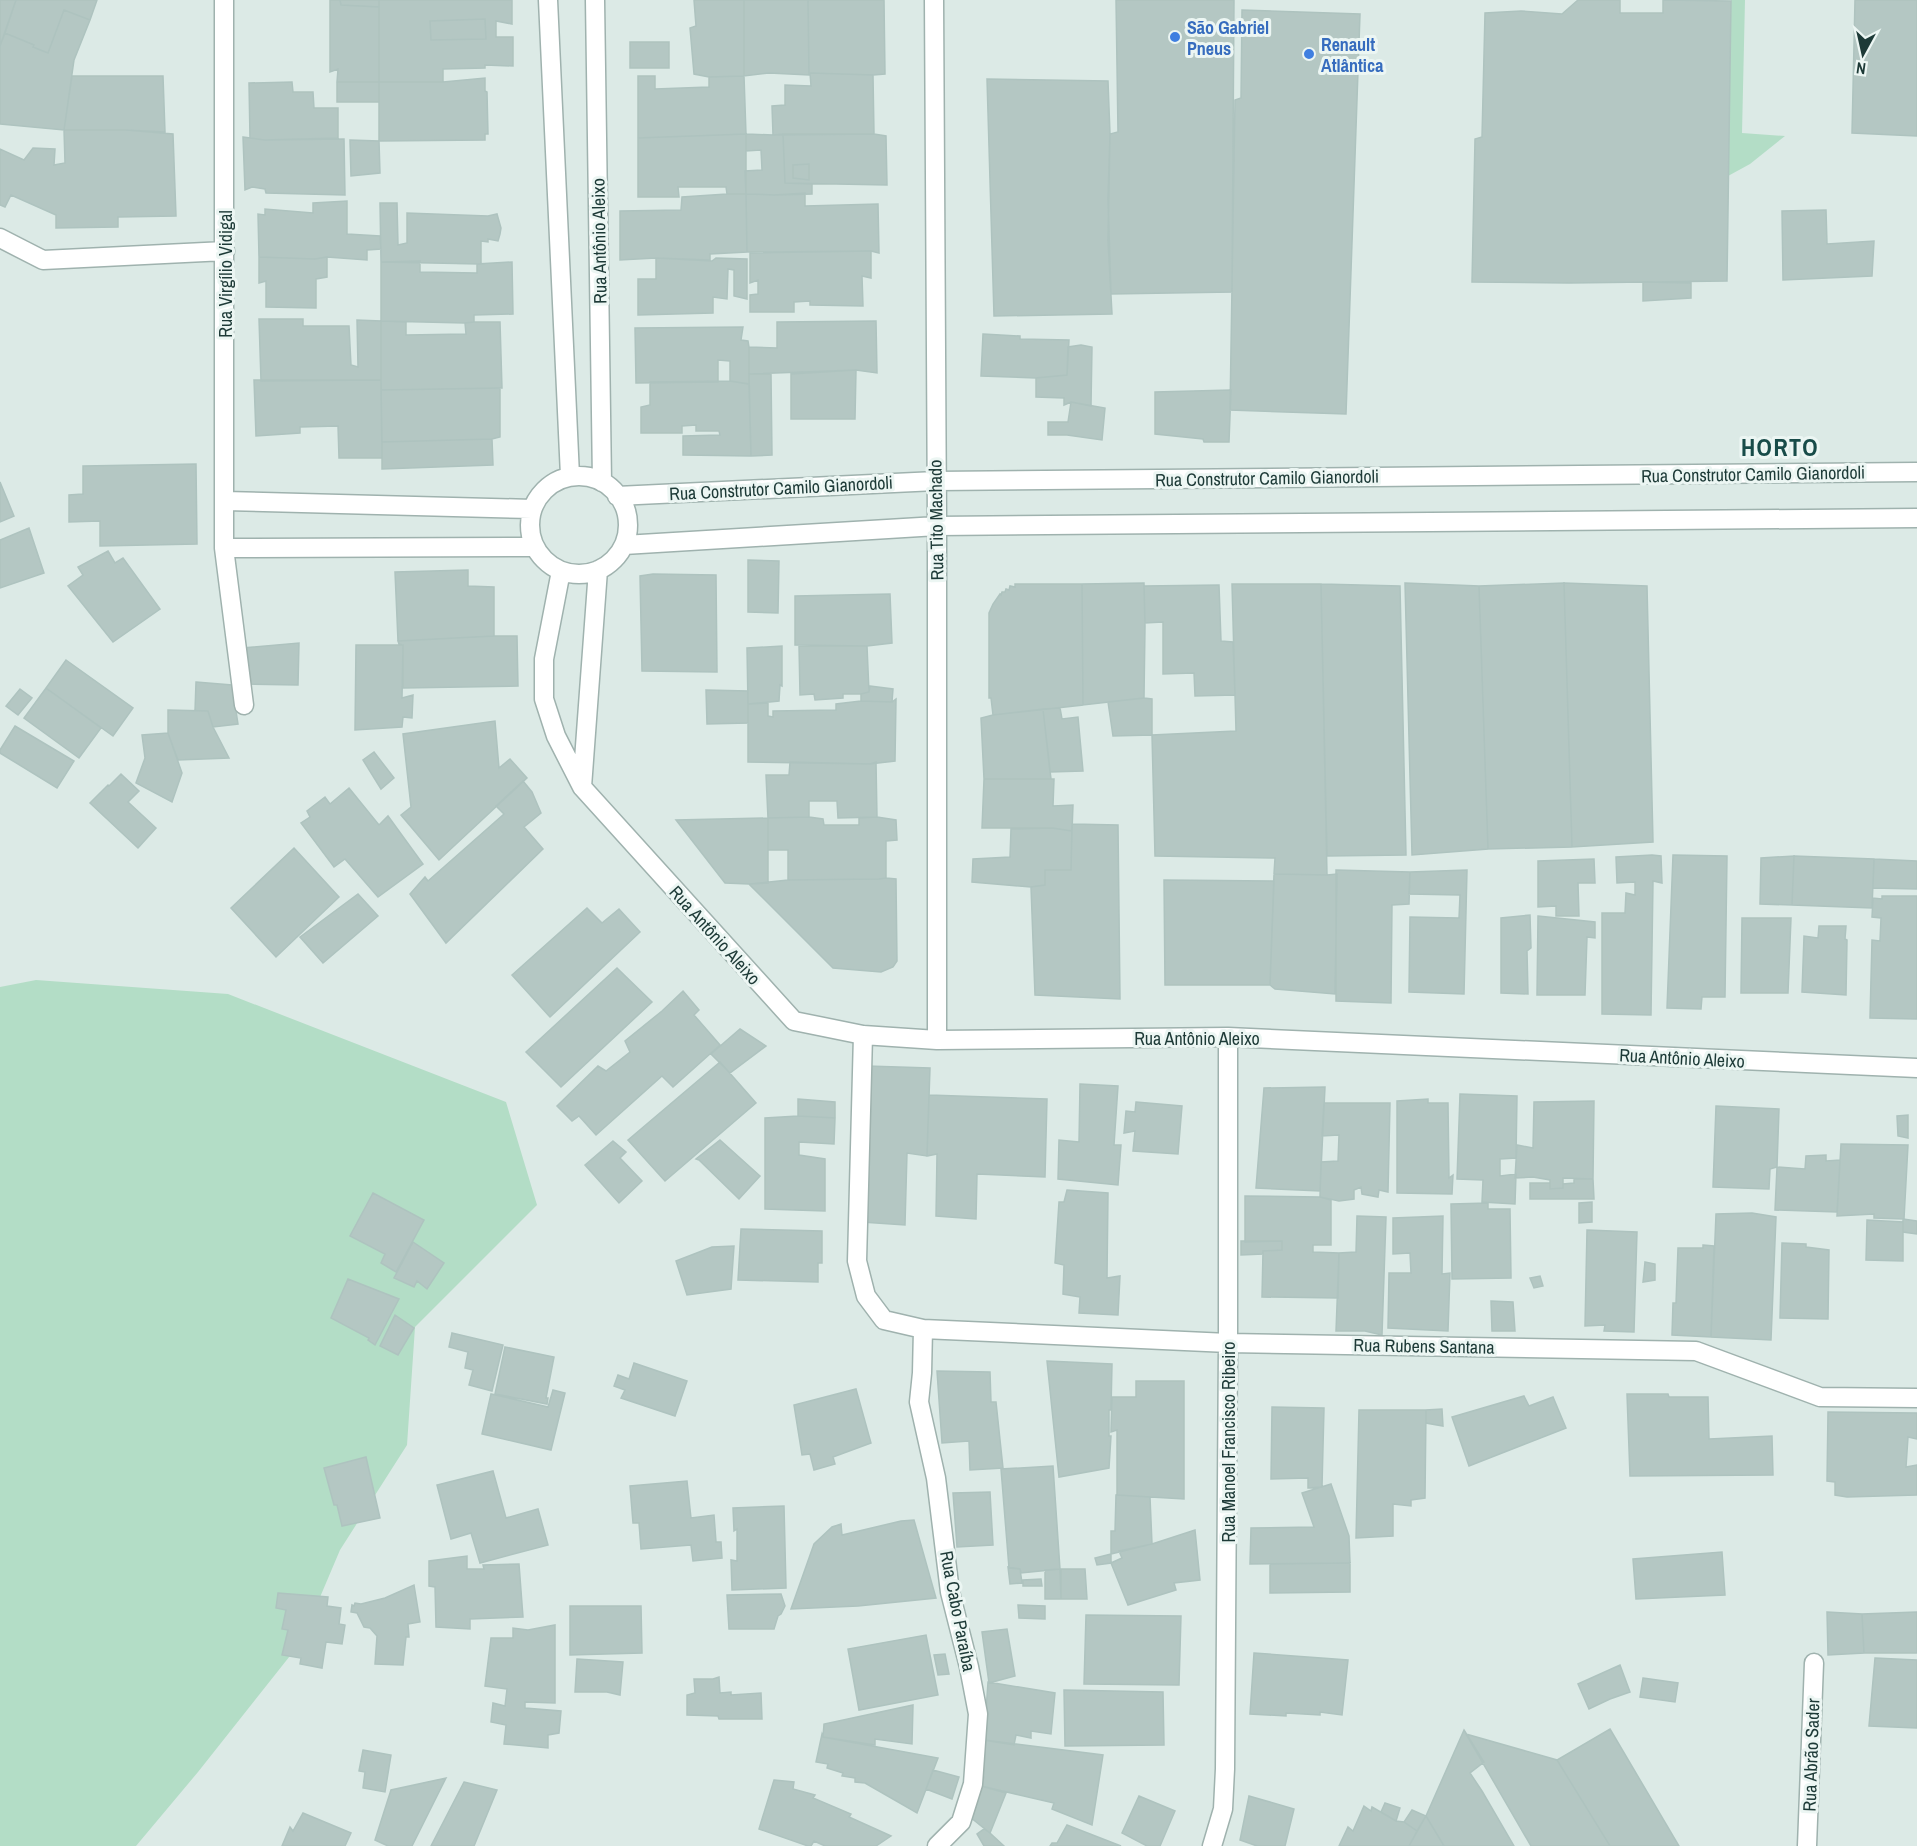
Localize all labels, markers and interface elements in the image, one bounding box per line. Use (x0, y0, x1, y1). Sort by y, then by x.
place label: São Gabriel Pneus (1187, 15, 1269, 61)
north arrow (1833, 24, 1893, 84)
marker: São Gabriel Pneus (1168, 30, 1182, 44)
place label: Renault Atlântica (1321, 32, 1384, 78)
marker: Renault Atlântica (1302, 47, 1316, 61)
text: N (1855, 57, 1867, 80)
street label: Rua Antônio Aleixo (585, 178, 613, 304)
street label: Rua Virgílio Vidigal (213, 210, 238, 338)
district label: HORTO (1741, 431, 1819, 463)
street label: Rua Tito Machado (922, 459, 950, 581)
street label: Rua Construtor Camilo Gianordoli (1641, 460, 1865, 488)
street label: Rua Construtor Camilo Gianordoli (1155, 464, 1379, 492)
street label: Rua Construtor Camilo Gianordoli (669, 470, 893, 506)
street label: Rua Antônio Aleixo (664, 880, 766, 990)
street label: Rua Antônio Aleixo (1134, 1026, 1260, 1051)
street label: Rua Antônio Aleixo (1619, 1042, 1745, 1074)
street label: Rua Rubens Santana (1353, 1332, 1495, 1360)
street label: Rua Manoel Francisco Ribeiro (1216, 1342, 1241, 1543)
street label: Rua Cabo Paraíba (934, 1549, 982, 1673)
street label: Rua Abrão Sader (1797, 1698, 1825, 1812)

